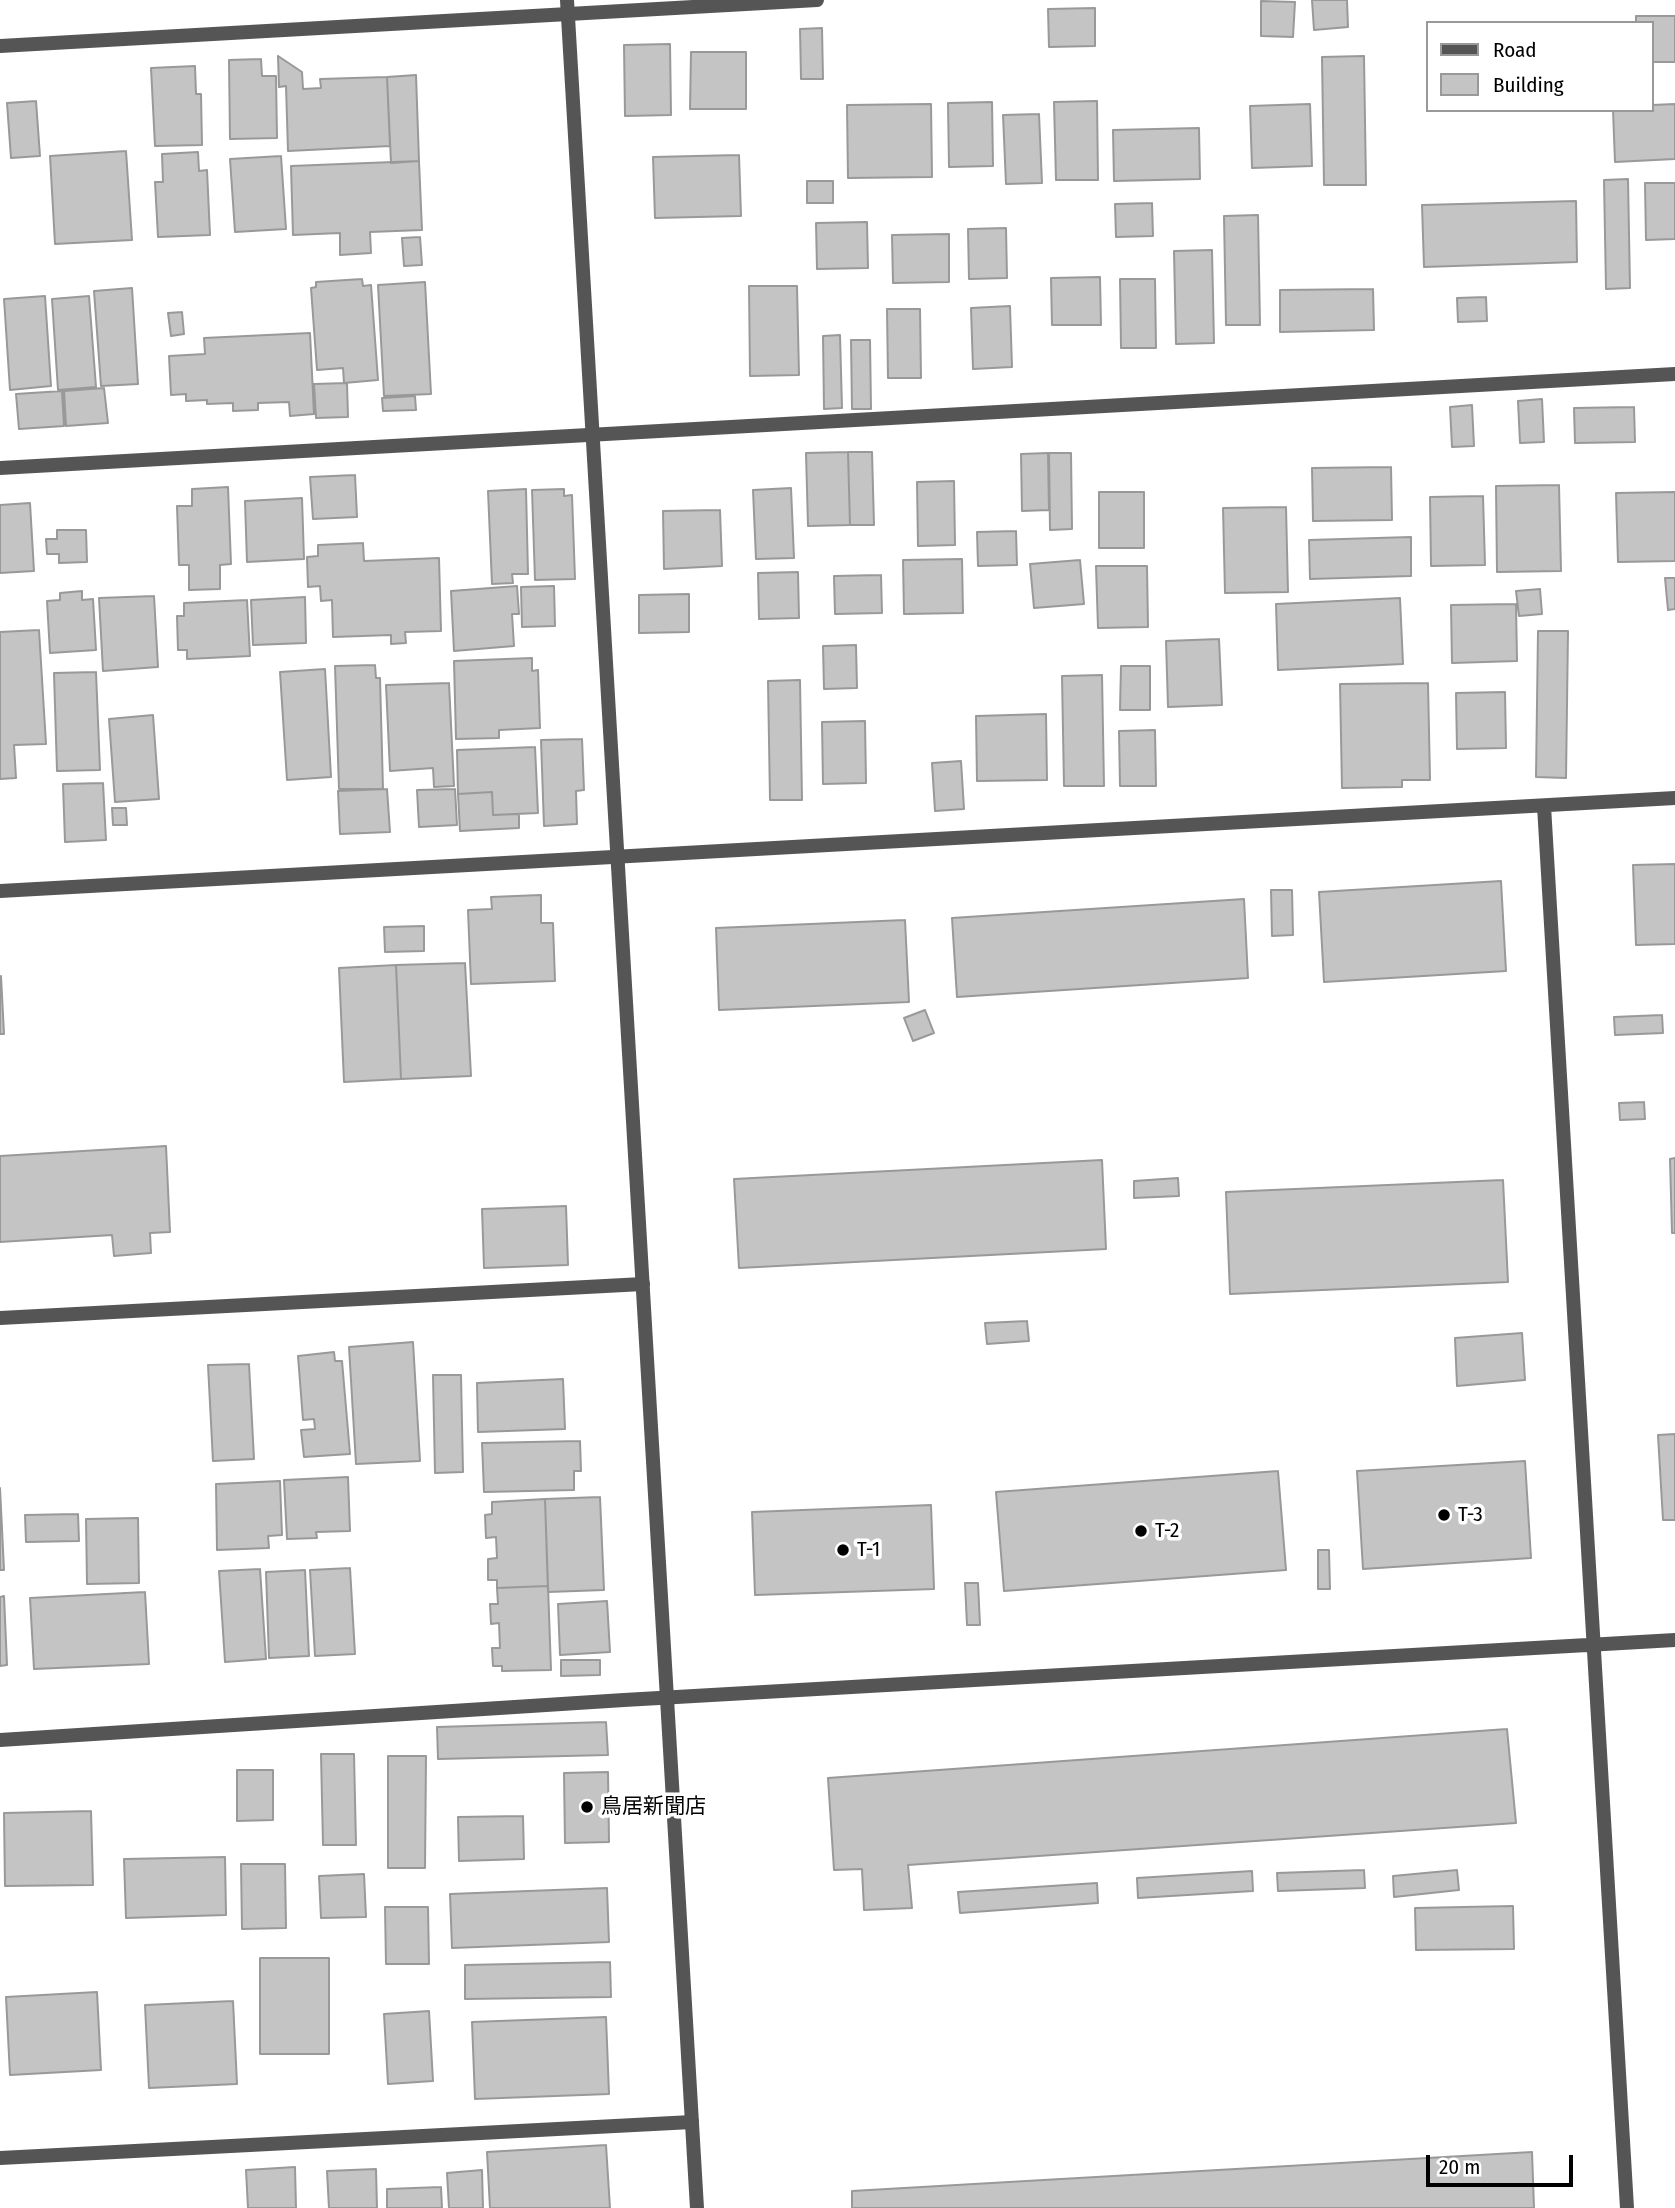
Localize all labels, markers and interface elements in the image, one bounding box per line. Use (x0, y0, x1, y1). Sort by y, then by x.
legend (1426, 21, 1654, 112)
text: Road (1493, 37, 1537, 63)
text: Building (1493, 72, 1564, 98)
place label: T-3 (1458, 1502, 1483, 1528)
marker: T-3 (1436, 1507, 1452, 1523)
place label: T-2 (1155, 1518, 1179, 1544)
marker: T-2 (1133, 1523, 1149, 1539)
place label: T-1 (857, 1537, 880, 1563)
marker: T-1 (835, 1542, 851, 1558)
place label: 鳥居新聞店 (601, 1794, 706, 1820)
marker: 鳥居新聞店 (579, 1799, 595, 1815)
scale bar (1430, 2142, 1577, 2186)
text: 20 m (1439, 2154, 1480, 2180)

